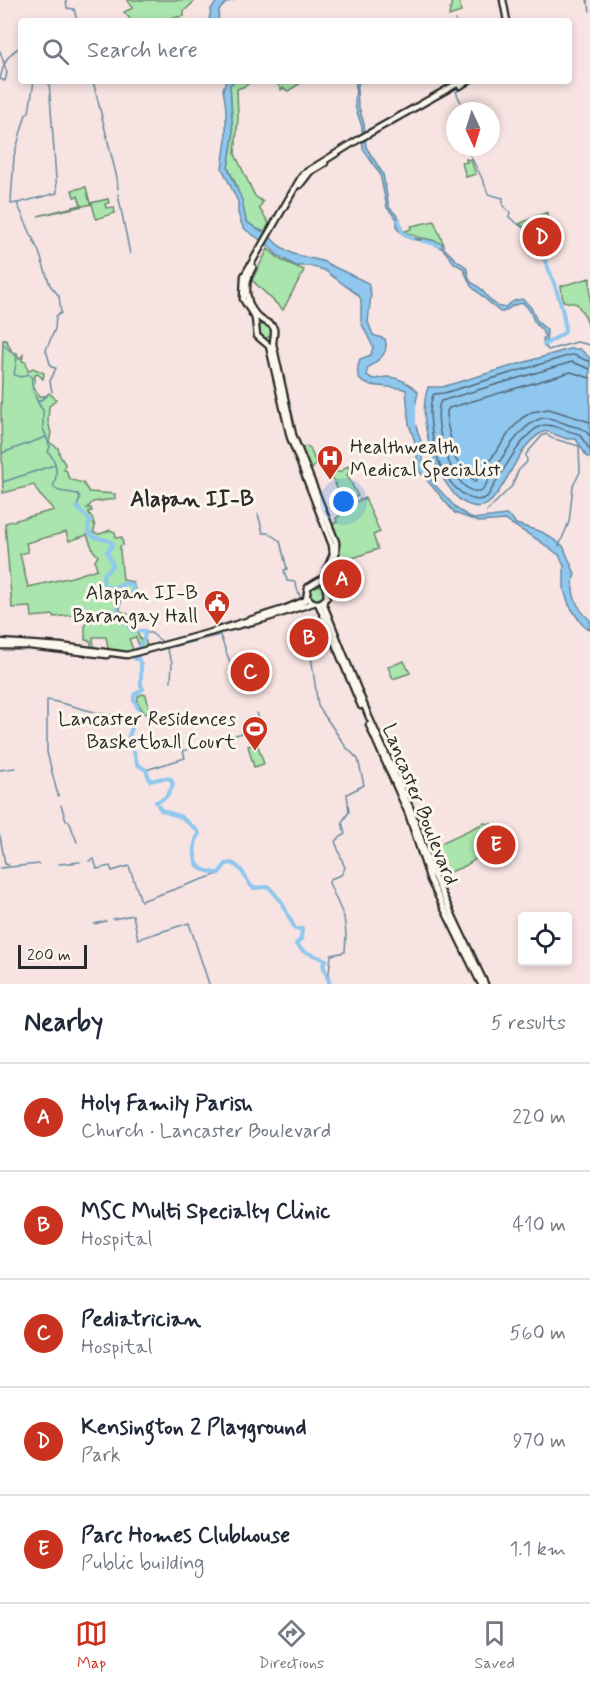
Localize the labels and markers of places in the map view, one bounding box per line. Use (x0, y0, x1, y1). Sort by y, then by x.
pin: D (522, 214, 562, 260)
place label: Healthwealth Medical Specialist (350, 434, 501, 484)
hospital icon: Healthwealth Medical Specialist (315, 443, 345, 481)
pin: A (322, 556, 362, 602)
place label: Alapan II-B Barangay Hall (73, 580, 198, 630)
public building icon: Alapan II-B Barangay Hall (202, 588, 232, 626)
pin: B (290, 616, 328, 660)
pin: C (230, 650, 270, 694)
place label: Lancaster Residences Basketball Court (58, 706, 236, 756)
sports icon: Lancaster Residences Basketball Court (240, 714, 270, 752)
pin: E (476, 822, 516, 868)

